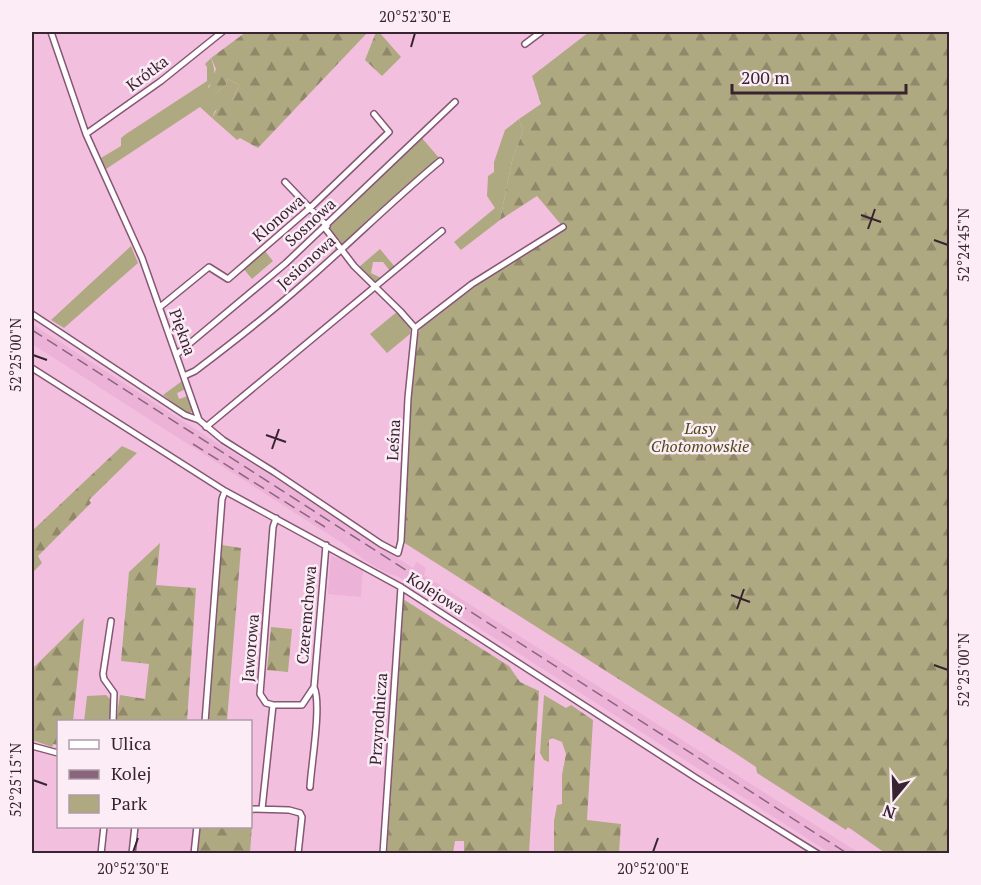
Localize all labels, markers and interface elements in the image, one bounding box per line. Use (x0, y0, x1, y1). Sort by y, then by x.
text: 20°52'30"E (379, 6, 451, 26)
street label: Krótka (121, 50, 173, 96)
scale bar (732, 57, 906, 95)
text: 200 m (741, 65, 790, 89)
street label: Klonowa (247, 189, 309, 247)
street label: Sosnowa (280, 193, 340, 251)
text: 52°24'45"N (953, 208, 973, 282)
street label: Jesionowa (272, 230, 340, 294)
street label: Piękna (164, 306, 202, 358)
text: 52°25'00"N (5, 318, 25, 392)
park label: Lasy Chotomowskie (651, 417, 749, 457)
street label: Leśna (381, 419, 405, 461)
street label: Czeremchowa (291, 565, 321, 665)
street label: Kolejowa (403, 567, 469, 619)
street label: Jaworowa (236, 613, 264, 683)
text: 52°25'00"N (953, 633, 973, 707)
street label: Przyrodnicza (364, 672, 392, 766)
legend (57, 720, 252, 828)
text: Ulica (111, 731, 151, 755)
text: 52°25'15"N (5, 743, 25, 817)
text: Kolej (111, 761, 151, 785)
north arrow (864, 768, 924, 828)
text: Park (111, 791, 148, 815)
text: N (880, 800, 898, 825)
text: 20°52'30"E (97, 858, 169, 878)
text: 20°52'00"E (617, 858, 689, 878)

